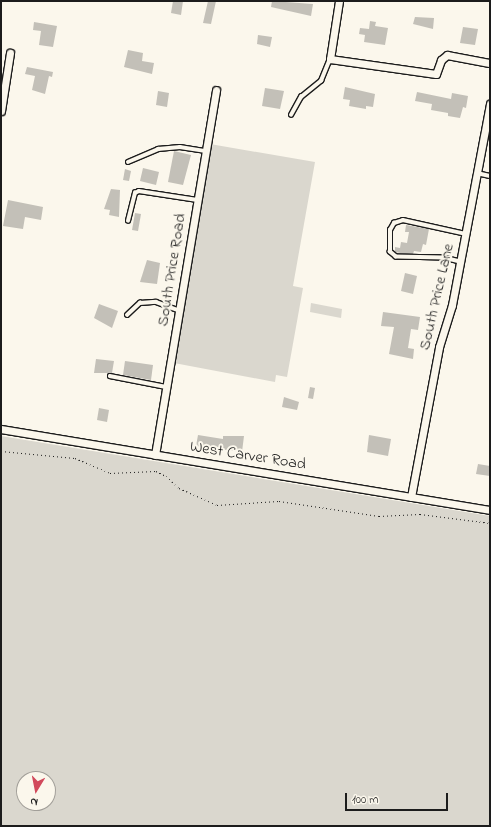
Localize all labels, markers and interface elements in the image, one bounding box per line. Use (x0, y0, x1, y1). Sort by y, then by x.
street label: South Price Road (154, 212, 190, 328)
street label: South Price Lane (415, 242, 459, 352)
street label: West Carver Road (189, 437, 307, 475)
north arrow (16, 771, 56, 811)
scale bar (347, 785, 450, 811)
text: 100 m (352, 791, 379, 809)
text: N (29, 793, 39, 810)

